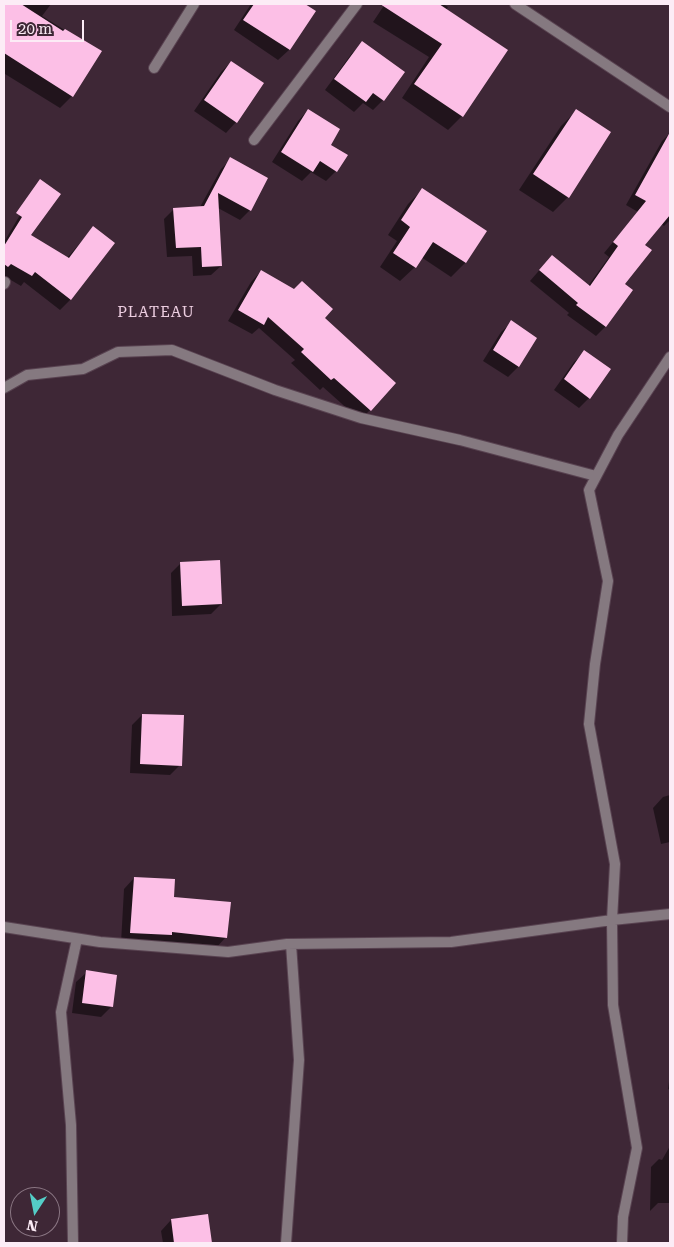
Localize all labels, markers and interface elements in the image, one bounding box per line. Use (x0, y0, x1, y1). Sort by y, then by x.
scale bar (12, 10, 86, 42)
text: 20 m (18, 20, 52, 38)
district label: PLATEAU (116, 304, 196, 322)
north arrow (10, 1187, 60, 1237)
text: N (26, 1217, 39, 1235)

